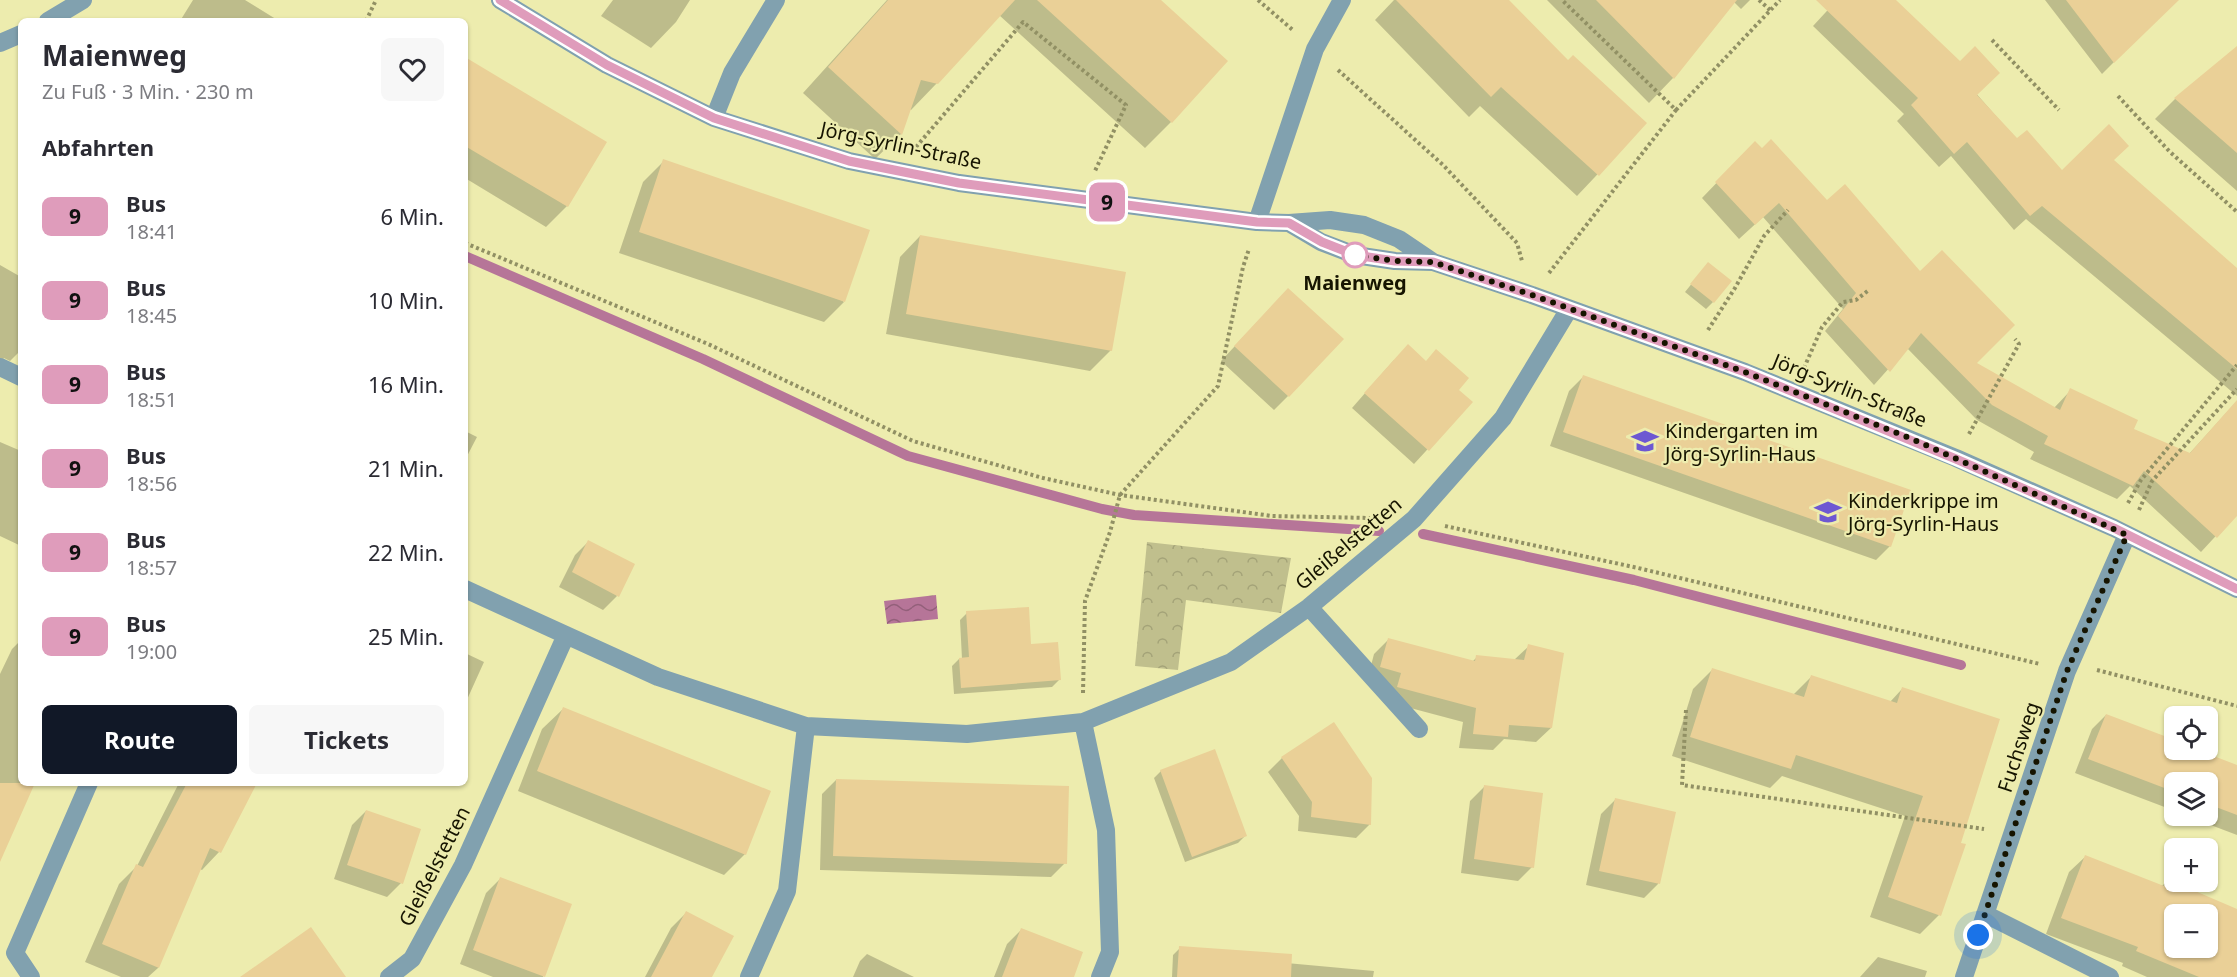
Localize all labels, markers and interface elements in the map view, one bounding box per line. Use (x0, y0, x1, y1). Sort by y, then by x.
text: Maienweg (42, 36, 187, 74)
button: heart (381, 38, 444, 101)
text: Zu Fuß · 3 Min. · 230 m (42, 78, 254, 105)
street label: Jörg-Syrlin-Straße (816, 114, 984, 175)
text: Abfahrten (42, 132, 154, 162)
line badge: 9 (1088, 182, 1126, 222)
text: Bus (126, 188, 166, 218)
text: 9 (1101, 188, 1113, 216)
text: 6 Min. (381, 201, 444, 231)
text: 9 (69, 202, 81, 230)
text: 18:41 (126, 218, 177, 245)
marker: Maienweg (1342, 242, 1368, 268)
place label: Maienweg (1303, 269, 1407, 296)
text: Bus (126, 272, 166, 302)
text: 10 Min. (368, 285, 444, 315)
text: 9 (69, 286, 81, 314)
text: 18:45 (126, 302, 177, 329)
street label: Jörg-Syrlin-Straße (1767, 346, 1931, 433)
text: Bus (126, 356, 166, 386)
text: 16 Min. (368, 369, 444, 399)
text: 9 (69, 370, 81, 398)
text: 18:51 (126, 386, 177, 413)
place label: Kindergarten im Jörg-Syrlin-Haus (1663, 417, 1818, 467)
school or university icon: Kindergarten im Jörg-Syrlin-Haus (1630, 426, 1660, 456)
text: Bus (126, 440, 166, 470)
text: 21 Min. (368, 453, 444, 483)
text: 9 (69, 454, 81, 482)
text: 18:56 (126, 470, 177, 497)
place label: Kinderkrippe im Jörg-Syrlin-Haus (1846, 487, 1999, 537)
street label: Gleißelstetten (1289, 490, 1407, 596)
school or university icon: Kinderkrippe im Jörg-Syrlin-Haus (1813, 497, 1843, 527)
text: Bus (126, 524, 166, 554)
text: 22 Min. (368, 537, 444, 567)
text: 9 (69, 538, 81, 566)
text: 18:57 (126, 554, 177, 581)
text: Bus (126, 608, 166, 638)
text: 25 Min. (368, 621, 444, 651)
text: 9 (69, 622, 81, 650)
text: 19:00 (126, 638, 177, 665)
street label: Fuchsweg (1991, 698, 2045, 796)
button: Route (42, 705, 237, 774)
button: Tickets (249, 705, 444, 774)
map controls (2164, 706, 2218, 958)
button: locate (2164, 706, 2218, 760)
button: layers (2164, 772, 2218, 826)
street label: Gleißelstetten (392, 801, 476, 931)
button: + (2164, 838, 2218, 892)
button: − (2164, 904, 2218, 958)
your location (1963, 920, 1993, 950)

